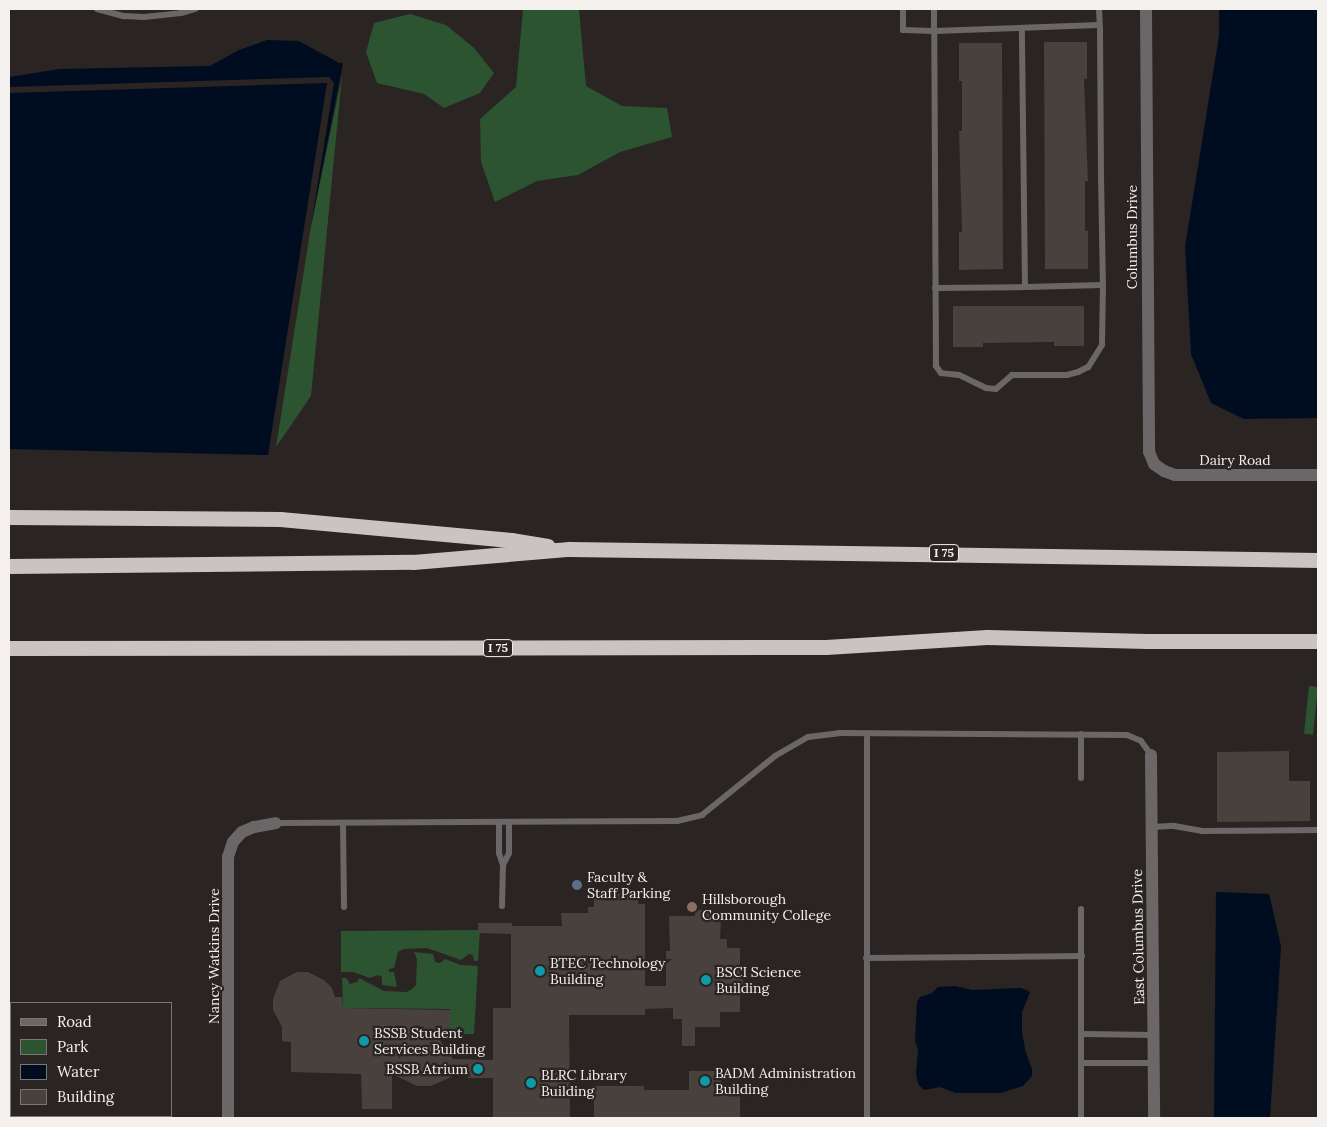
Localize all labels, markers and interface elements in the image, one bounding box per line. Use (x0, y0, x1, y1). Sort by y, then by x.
street label: Columbus Drive (1124, 185, 1140, 289)
street label: Dairy Road (1199, 452, 1271, 468)
road number: I 75 (929, 544, 959, 562)
road number: I 75 (483, 638, 513, 658)
place label: Faculty & Staff Parking (587, 869, 670, 902)
street label: East Columbus Drive (1128, 869, 1148, 1005)
marker: Faculty & Staff Parking (571, 879, 583, 891)
street label: Nancy Watkins Drive (206, 888, 222, 1024)
place label: Hillsborough Community College (702, 891, 831, 924)
marker: Hillsborough Community College (686, 901, 698, 913)
place label: BTEC Technology Building (550, 955, 665, 988)
place label: BSCI Science Building (716, 964, 801, 996)
marker: BTEC Technology Building (534, 965, 546, 977)
marker: BSCI Science Building (700, 974, 712, 986)
legend (10, 1002, 172, 1117)
text: Road (57, 1012, 92, 1031)
place label: BSSB Student Services Building (374, 1025, 485, 1058)
marker: BSSB Student Services Building (358, 1035, 370, 1047)
text: Park (57, 1037, 88, 1056)
place label: BSSB Atrium (386, 1061, 468, 1077)
text: Water (57, 1062, 99, 1081)
marker: BSSB Atrium (472, 1063, 484, 1075)
place label: BADM Administration Building (715, 1065, 856, 1098)
place label: BLRC Library Building (541, 1067, 627, 1100)
marker: BADM Administration Building (699, 1075, 711, 1087)
marker: BLRC Library Building (525, 1077, 537, 1089)
text: Building (57, 1087, 114, 1106)

